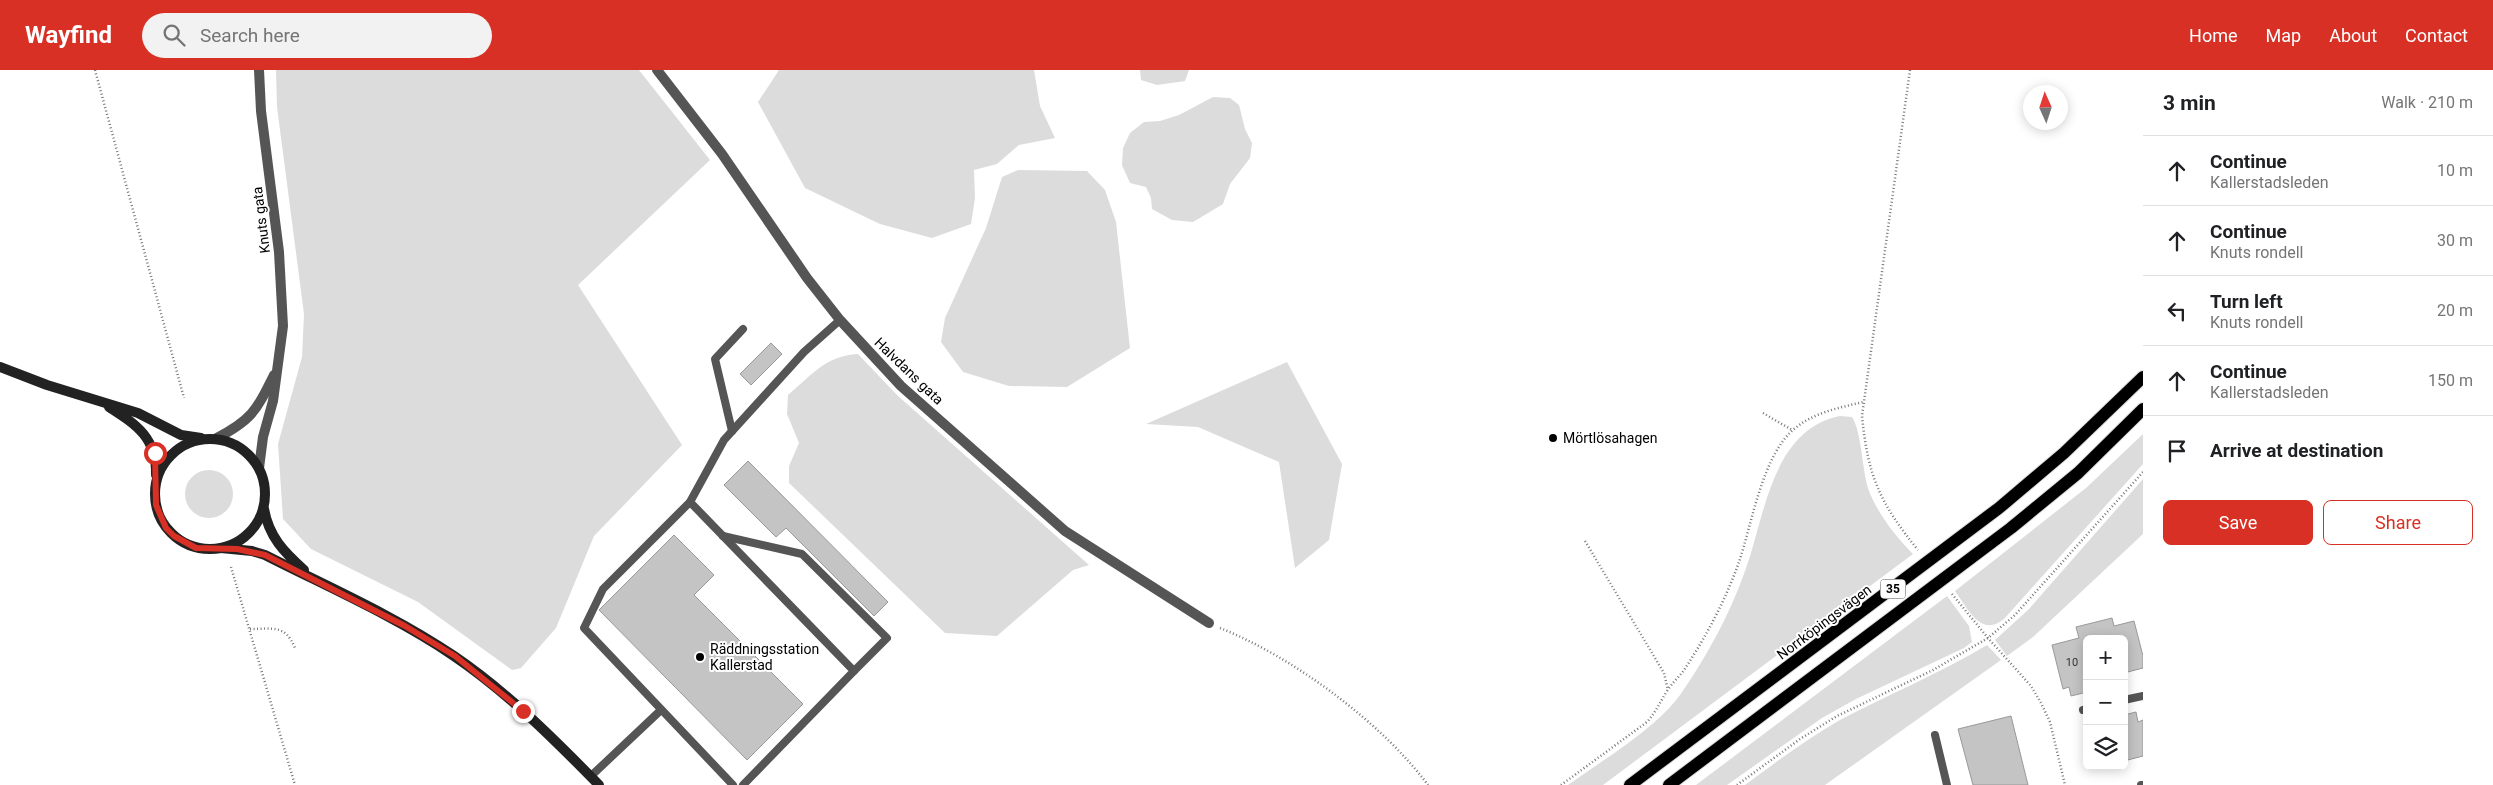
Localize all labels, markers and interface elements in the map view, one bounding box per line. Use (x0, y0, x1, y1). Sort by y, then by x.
search box (142, 13, 492, 58)
text: Wayfind (25, 21, 112, 49)
icon: search (160, 21, 188, 49)
text: Search here (200, 24, 300, 47)
text: Home (2189, 25, 2238, 46)
text: Map (2266, 25, 2301, 46)
text: About (2329, 25, 2377, 46)
text: Contact (2405, 25, 2468, 46)
north arrow (2023, 85, 2068, 130)
text: 3 min (2163, 91, 2216, 115)
text: Walk · 210 m (2381, 93, 2473, 112)
text: Continue (2210, 150, 2287, 173)
icon: ahead (2163, 157, 2191, 185)
text: 10 m (2437, 161, 2473, 180)
text: Kallerstadsleden (2210, 173, 2329, 192)
street label: Knuts gata (249, 186, 273, 254)
text: Continue (2210, 220, 2287, 243)
icon: ahead (2163, 227, 2191, 255)
text: 30 m (2437, 231, 2473, 250)
text: Knuts rondell (2210, 243, 2304, 262)
text: Turn left (2210, 290, 2283, 313)
icon: left (2163, 297, 2191, 325)
text: 20 m (2437, 301, 2473, 320)
text: Knuts rondell (2210, 313, 2304, 332)
street label: Halvdans gata (871, 334, 947, 408)
text: Continue (2210, 360, 2287, 383)
icon: ahead (2163, 367, 2191, 395)
text: 150 m (2428, 371, 2473, 390)
text: Kallerstadsleden (2210, 383, 2329, 402)
place label: Mörtlösahagen (1563, 430, 1657, 446)
marker: Mörtlösahagen (1547, 432, 1559, 444)
icon: arrive (2163, 437, 2191, 465)
text: Arrive at destination (2210, 439, 2383, 462)
route start (144, 442, 167, 465)
button: Save (2163, 500, 2313, 545)
button: Share (2323, 500, 2473, 545)
road number: 35 (1880, 579, 1906, 598)
street label: Norrköpingsvägen (1774, 581, 1874, 663)
map controls (2083, 635, 2128, 770)
button: + (2083, 635, 2128, 680)
place label: Räddningsstation Kallerstad (710, 641, 819, 673)
marker: Räddningsstation Kallerstad (694, 651, 706, 663)
house number: 10 (2066, 656, 2078, 669)
button: − (2083, 680, 2128, 725)
route end (512, 700, 535, 723)
button: layers (2083, 725, 2128, 770)

